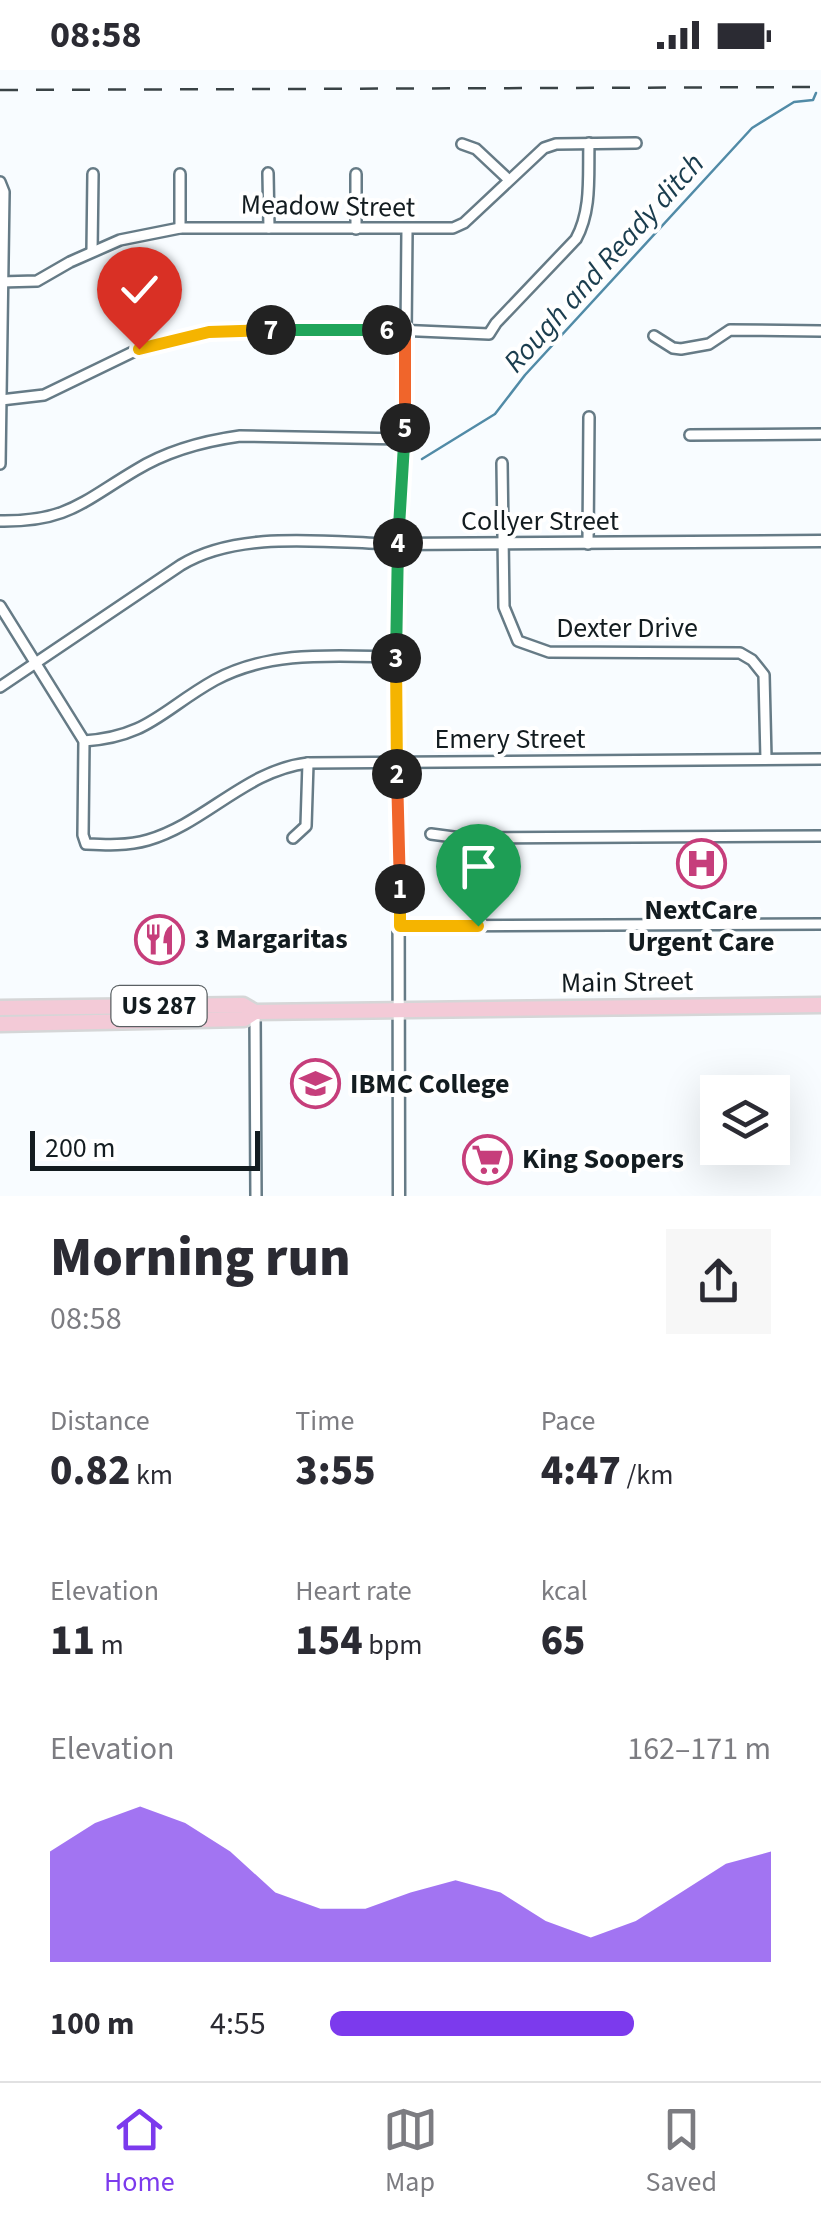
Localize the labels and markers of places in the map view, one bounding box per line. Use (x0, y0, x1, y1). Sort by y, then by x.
pin (97, 247, 182, 350)
pin: 7 (246, 305, 296, 355)
pin: 6 (362, 305, 412, 355)
pin: 5 (380, 403, 430, 453)
pin: 4 (373, 518, 423, 568)
pin: 3 (371, 633, 421, 683)
pin: 2 (372, 749, 422, 799)
pin (436, 824, 521, 927)
hospital icon: NextCare Urgent Care (675, 837, 727, 889)
pin: 1 (375, 864, 425, 914)
place label: NextCare Urgent Care (627, 890, 775, 962)
restaurant icon: 3 Margaritas (134, 913, 186, 965)
place label: 3 Margaritas (195, 919, 348, 959)
school or university icon: IBMC College (289, 1058, 341, 1110)
place label: IBMC College (350, 1064, 510, 1104)
supermarket icon: King Soopers (461, 1133, 513, 1185)
place label: King Soopers (522, 1139, 684, 1179)

